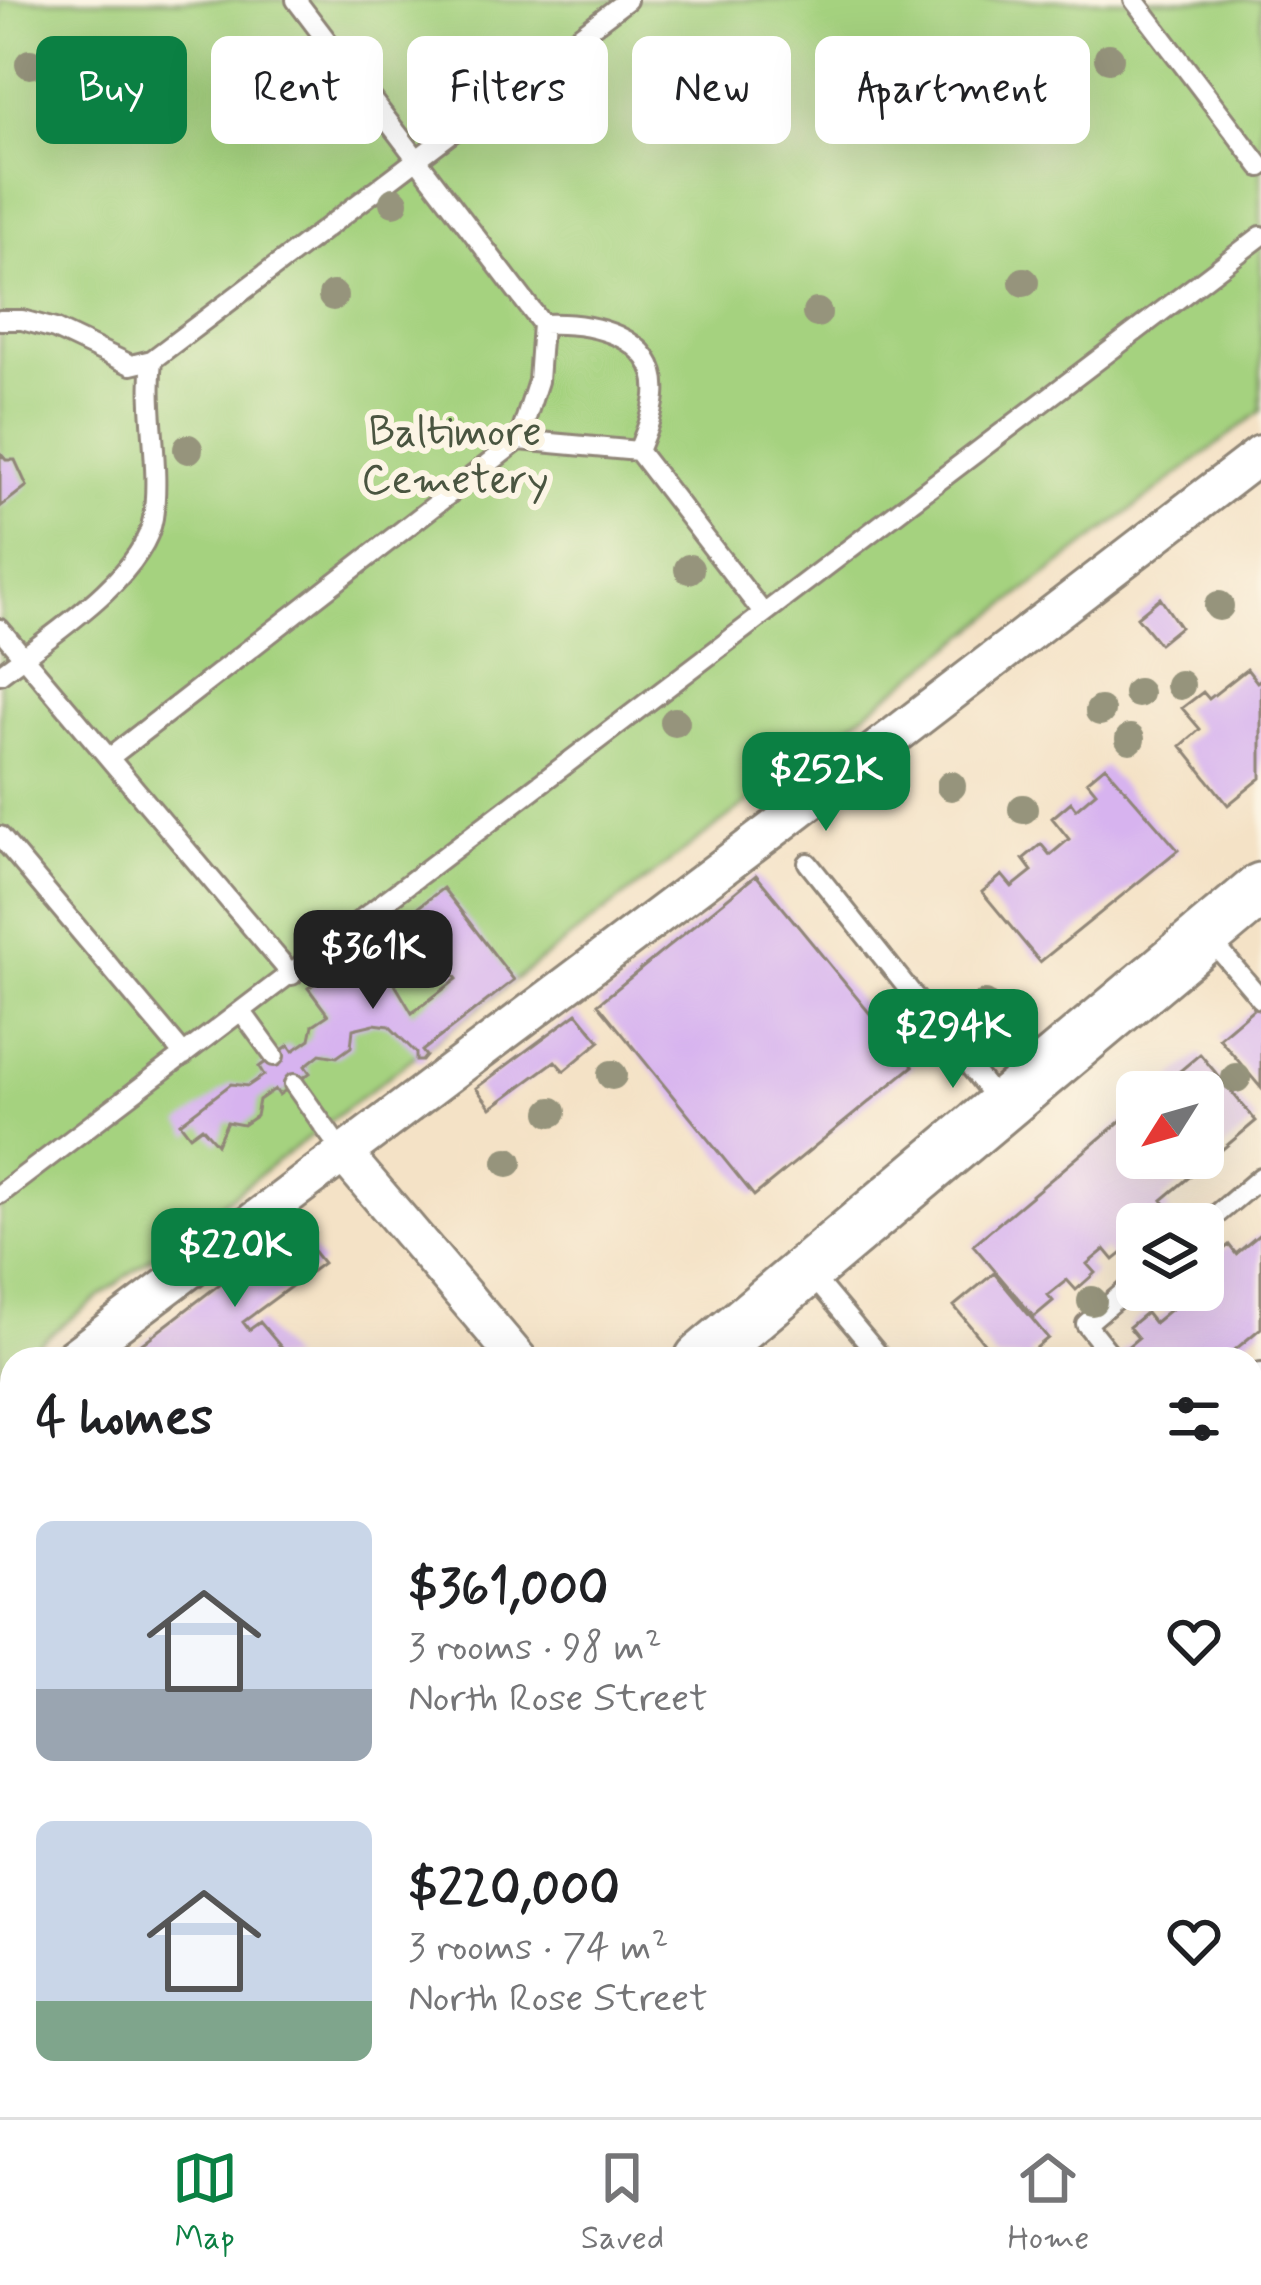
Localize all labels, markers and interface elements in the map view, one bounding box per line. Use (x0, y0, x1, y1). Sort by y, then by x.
chip: Buy (36, 36, 187, 144)
chip: Rent (211, 36, 383, 144)
chip: Filters (407, 36, 608, 144)
chip: New (632, 36, 791, 144)
chip: Apartment (815, 36, 1090, 144)
park label: Baltimore Cemetery (361, 406, 549, 509)
pin: $252K (742, 732, 910, 834)
text: $252K (769, 745, 883, 796)
pin: $361K (289, 910, 457, 1012)
text: $361K (321, 923, 425, 974)
pin: $294K (869, 989, 1037, 1091)
text: $294K (895, 1002, 1011, 1053)
north arrow (1116, 1071, 1224, 1179)
map controls (1116, 1071, 1224, 1311)
button: layers (1116, 1203, 1224, 1311)
pin: $220K (151, 1208, 319, 1310)
text: $220K (178, 1221, 292, 1272)
text: 4 homes (36, 1386, 213, 1452)
icon: filters (1161, 1386, 1227, 1452)
text: $361,000 (408, 1557, 608, 1623)
icon: home (132, 1569, 276, 1713)
icon: heart (1161, 1608, 1227, 1674)
text: 3 rooms · 98 m² (408, 1623, 662, 1674)
text: North Rose Street (408, 1674, 708, 1725)
text: $220,000 (408, 1857, 620, 1923)
icon: home (132, 1869, 276, 2013)
icon: heart (1161, 1908, 1227, 1974)
text: 3 rooms · 74 m² (408, 1923, 669, 1974)
text: North Rose Street (408, 1974, 708, 2025)
tab: Map (172, 2145, 238, 2261)
tab: Saved (581, 2145, 664, 2261)
tab: Home (1007, 2145, 1089, 2261)

